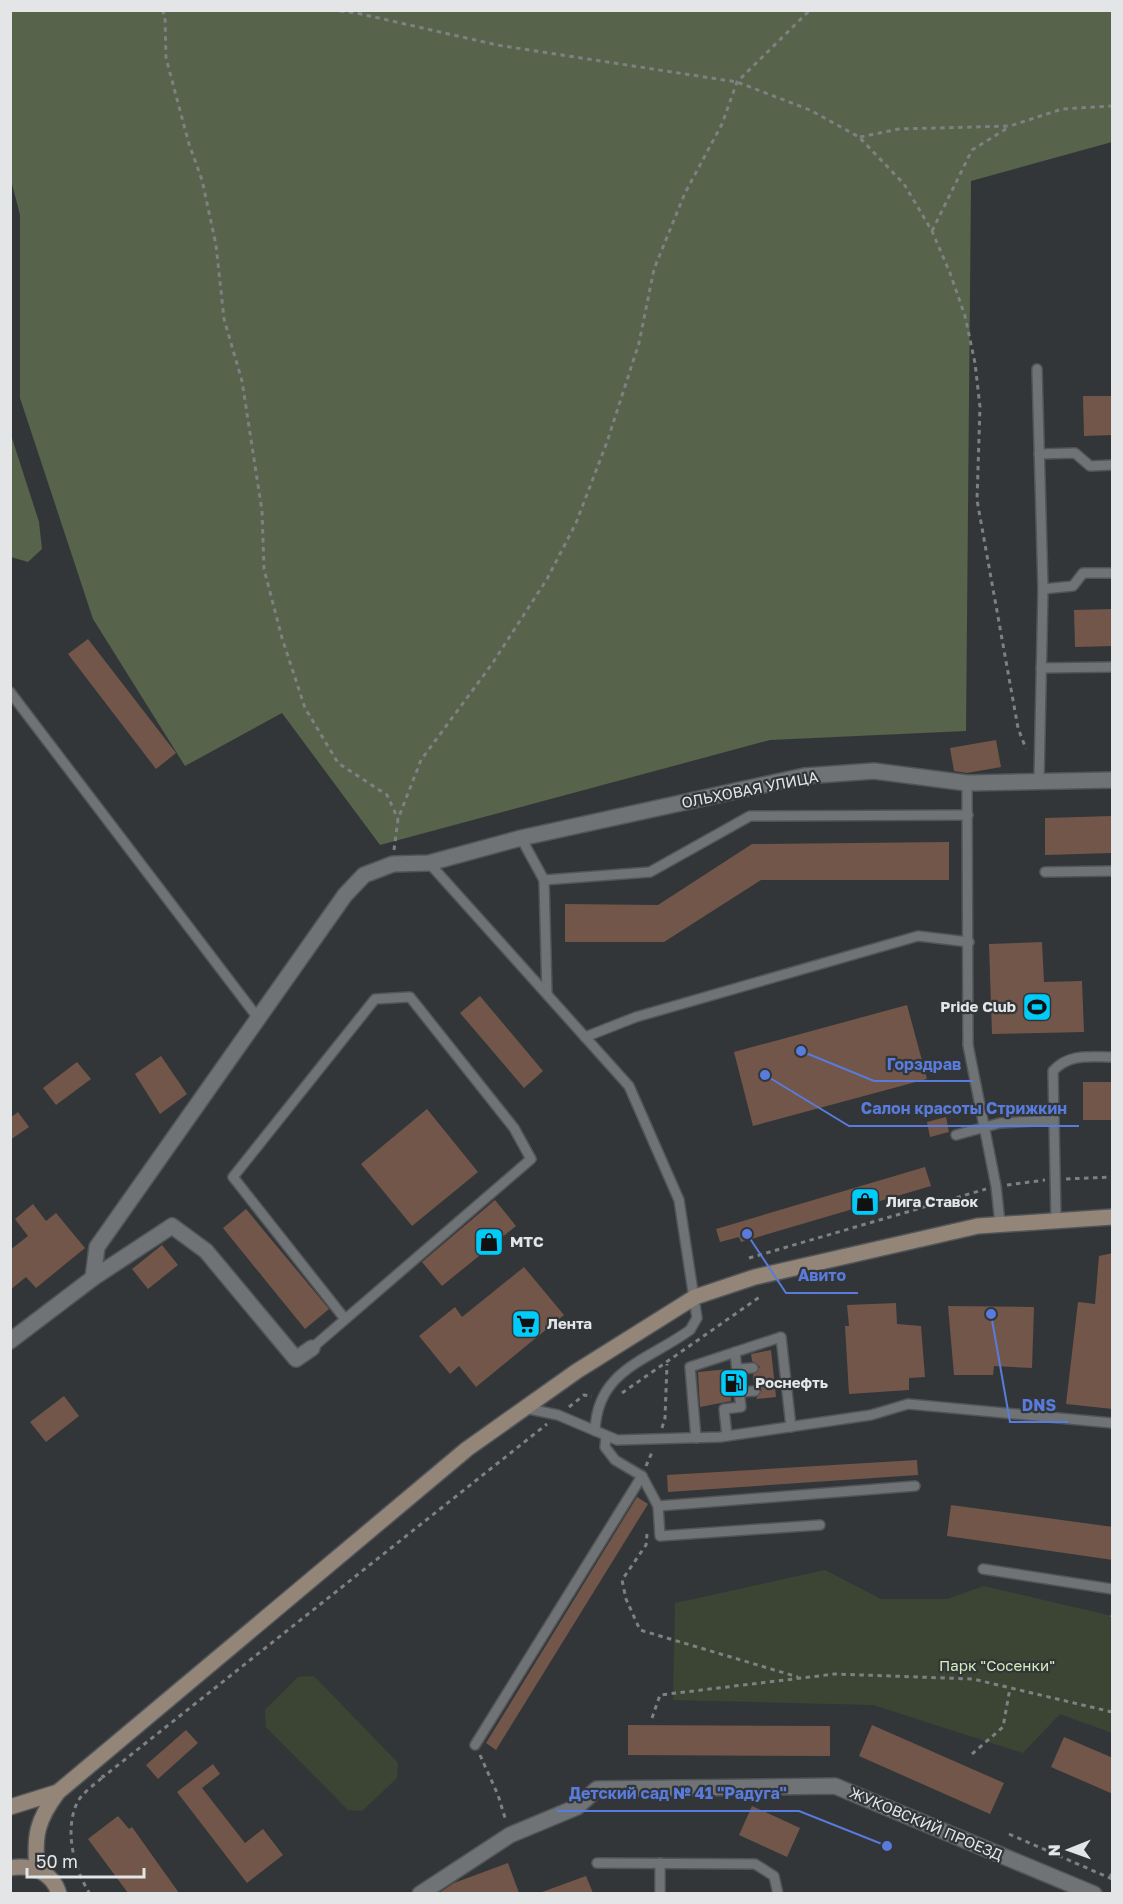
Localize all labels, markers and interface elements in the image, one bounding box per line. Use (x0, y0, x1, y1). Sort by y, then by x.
street label: ОЛЬХОВАЯ УЛИЦА (680, 767, 820, 811)
sports icon: Pride Club (1021, 991, 1053, 1023)
place label: Pride Club (940, 997, 1016, 1015)
callout: Горздрав (874, 1047, 973, 1081)
text: Горздрав (887, 1054, 961, 1074)
callout: Салон красоты Стрижкин (849, 1092, 1079, 1126)
text: Салон красоты Стрижкин (861, 1098, 1067, 1118)
shop icon: Лига Ставок (849, 1186, 881, 1218)
place label: Лига Ставок (886, 1192, 979, 1210)
shop icon: МТС (473, 1226, 505, 1258)
place label: МТС (510, 1232, 544, 1250)
callout: Авито (786, 1259, 858, 1293)
text: Авито (798, 1265, 846, 1285)
supermarket icon: Лента (510, 1308, 542, 1340)
place label: Лента (547, 1314, 592, 1332)
fuel station icon: Роснефть (718, 1367, 750, 1399)
place label: Роснефть (755, 1373, 828, 1391)
callout: DNS (1010, 1388, 1068, 1422)
text: DNS (1022, 1395, 1056, 1415)
park label: Парк "Сосенки" (939, 1656, 1055, 1674)
callout: Детский сад № 41 "Радуга" (557, 1777, 799, 1811)
text: Детский сад № 41 "Радуга" (569, 1783, 787, 1803)
street label: ЖУКОВСКИЙ ПРОЕЗД (847, 1783, 1006, 1864)
north arrow (1039, 1820, 1099, 1880)
scale bar (27, 1841, 144, 1879)
text: N (1044, 1844, 1064, 1857)
text: 50 m (36, 1850, 78, 1872)

